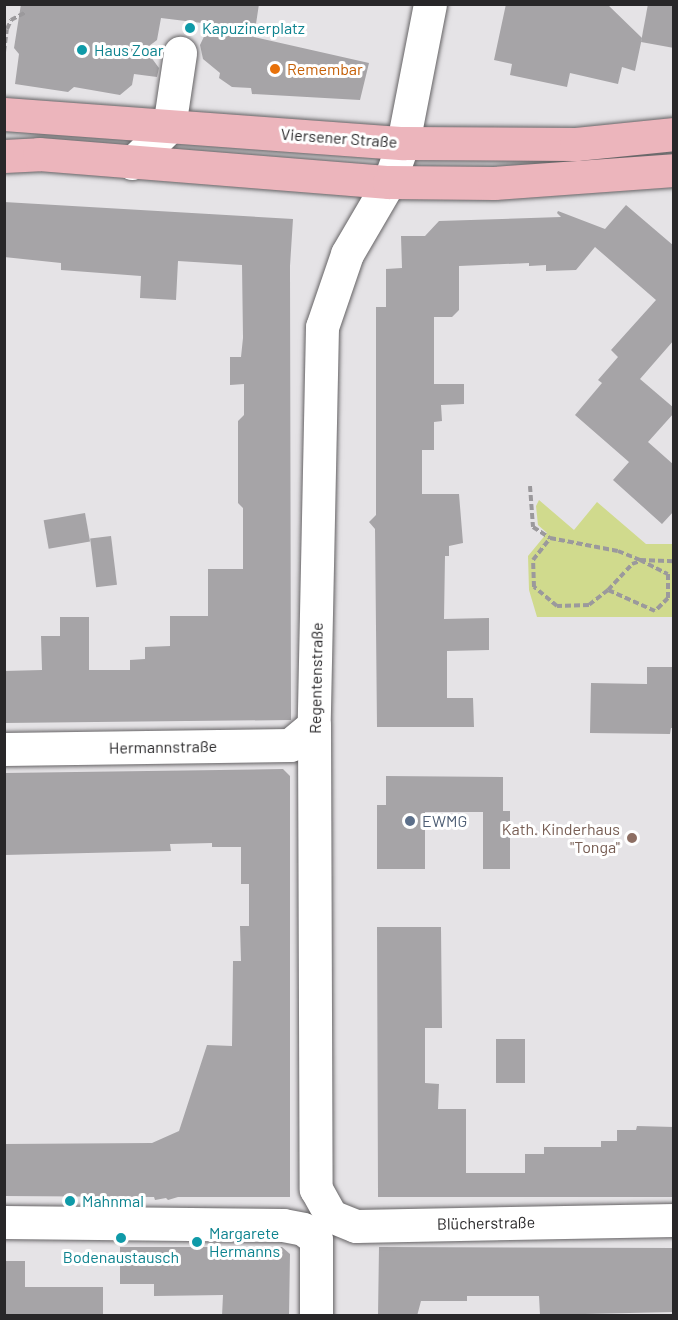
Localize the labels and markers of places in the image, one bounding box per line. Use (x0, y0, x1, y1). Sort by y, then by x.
place label: Kapuzinerplatz (202, 18, 305, 38)
marker: Kapuzinerplatz (183, 21, 197, 35)
place label: Haus Zoar (94, 40, 164, 60)
marker: Haus Zoar (75, 43, 89, 57)
place label: Remembar (287, 59, 363, 79)
marker: Remembar (268, 62, 282, 76)
place label: EWMG (422, 811, 467, 831)
marker: EWMG (403, 814, 417, 828)
place label: Kath. Kinderhaus "Tonga" (502, 819, 620, 857)
marker: Kath. Kinderhaus "Tonga" (625, 831, 639, 845)
place label: Mahnmal (82, 1191, 144, 1211)
marker: Mahnmal (63, 1194, 77, 1208)
place label: Margarete Hermanns (209, 1223, 280, 1261)
marker: Bodenaustausch (114, 1231, 128, 1245)
marker: Margarete Hermanns (190, 1235, 204, 1249)
place label: Bodenaustausch (63, 1247, 179, 1267)

